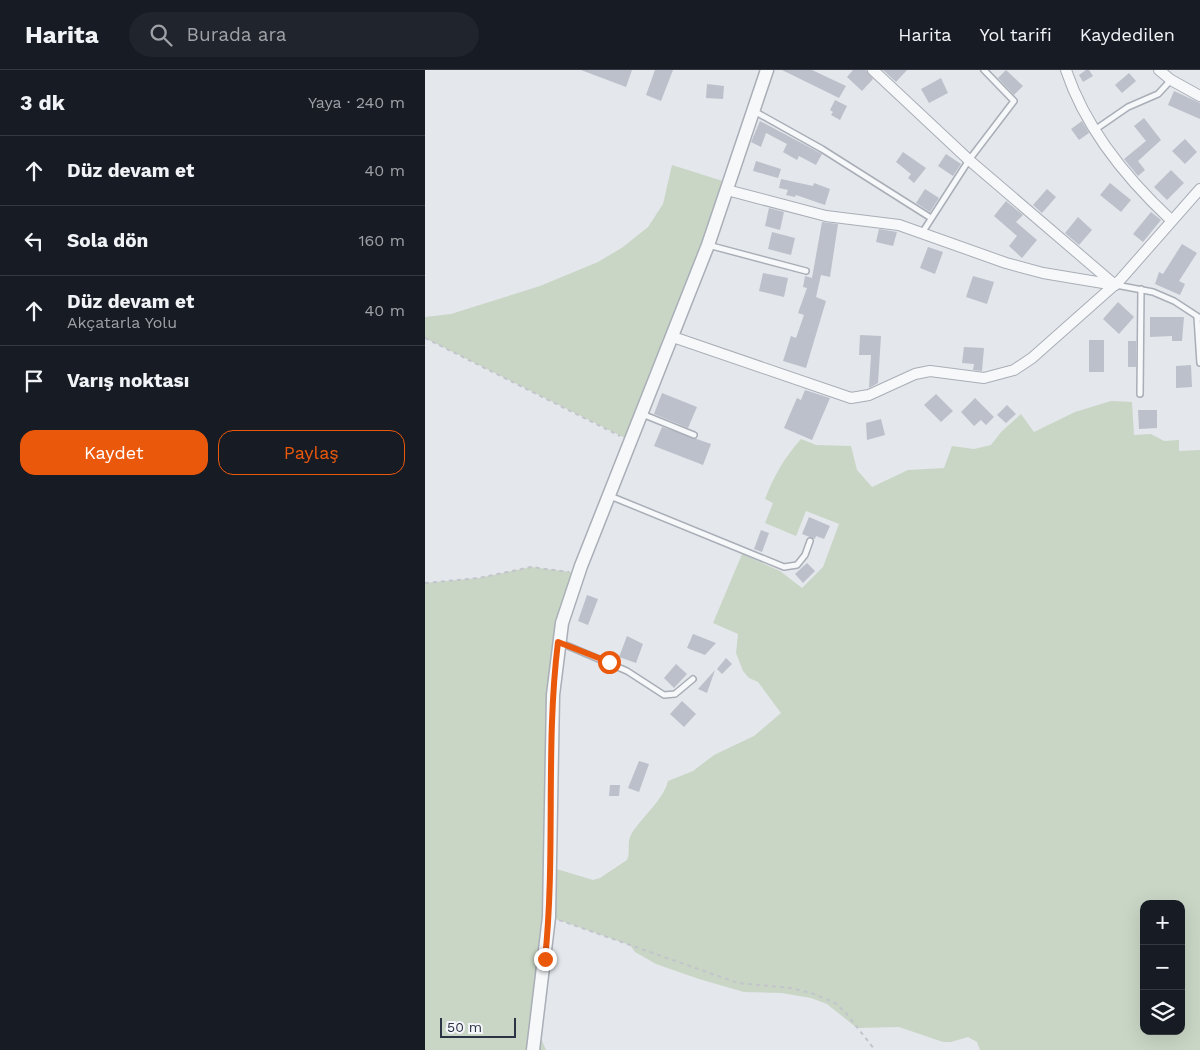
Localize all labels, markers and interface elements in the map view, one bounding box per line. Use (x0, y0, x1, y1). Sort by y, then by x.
search box (129, 12, 479, 57)
text: Harita (25, 21, 99, 49)
icon: search (147, 21, 175, 49)
text: Burada ara (187, 23, 287, 46)
text: Harita (898, 24, 952, 45)
text: Yol tarifi (980, 24, 1052, 45)
text: Kaydedilen (1080, 24, 1175, 45)
text: 3 dk (20, 90, 65, 115)
text: Yaya · 240 m (308, 93, 405, 112)
icon: ahead (20, 157, 48, 185)
text: Düz devam et (67, 159, 194, 182)
text: 40 m (365, 161, 405, 180)
icon: left (20, 227, 48, 255)
text: Sola dön (67, 229, 148, 252)
text: 160 m (358, 231, 405, 250)
text: Düz devam et (67, 290, 194, 313)
icon: ahead (20, 297, 48, 325)
text: 40 m (365, 301, 405, 320)
text: Akçatarla Yolu (67, 313, 177, 332)
icon: arrive (20, 367, 48, 395)
text: Varış noktası (67, 369, 189, 392)
button: Kaydet (20, 430, 208, 475)
button: Paylaş (218, 430, 405, 475)
route start (598, 651, 621, 674)
map controls (1140, 900, 1185, 1035)
button: + (1140, 900, 1185, 945)
button: − (1140, 945, 1185, 990)
route end (534, 948, 557, 971)
button: layers (1140, 990, 1185, 1035)
scale bar (440, 1015, 516, 1038)
text: 50 m (447, 1019, 482, 1035)

